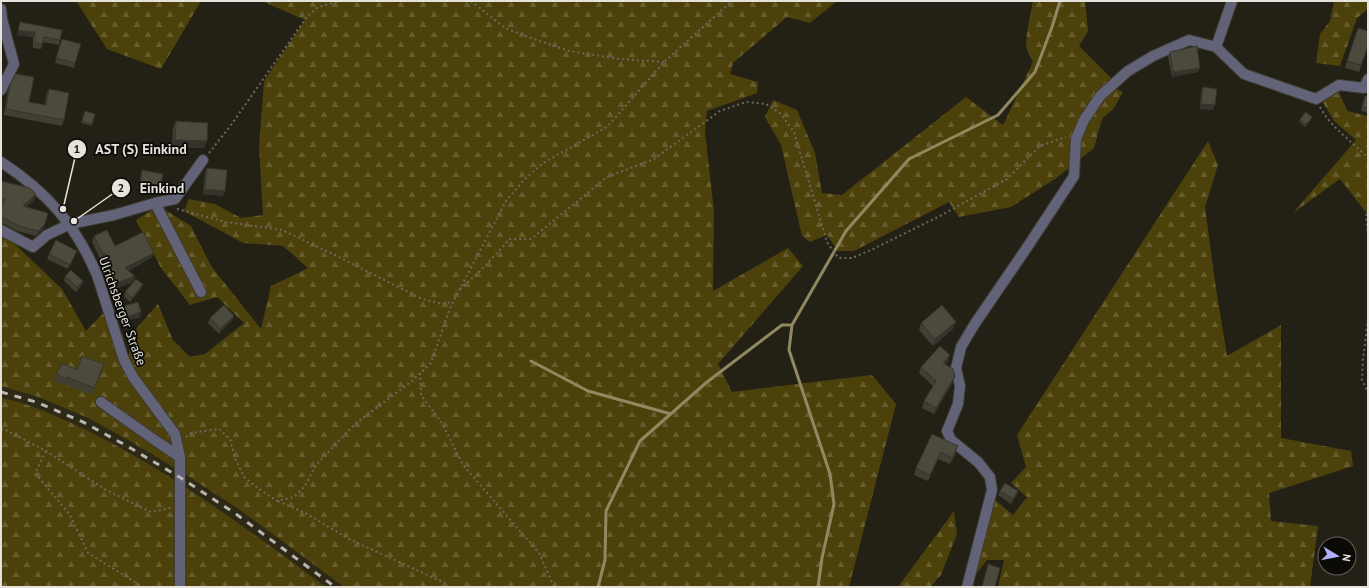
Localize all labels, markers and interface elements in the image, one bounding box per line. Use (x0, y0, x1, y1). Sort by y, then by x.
callout: AST (S) Einkind (67, 136, 195, 162)
text: AST (S) Einkind (95, 140, 187, 158)
text: 1 (74, 141, 80, 156)
callout: Einkind (111, 175, 192, 201)
text: Einkind (140, 179, 184, 197)
text: 2 (118, 180, 124, 195)
street label: Ulrichsberger Straße (95, 254, 150, 368)
north arrow (1317, 536, 1357, 576)
text: N (1339, 553, 1354, 563)

